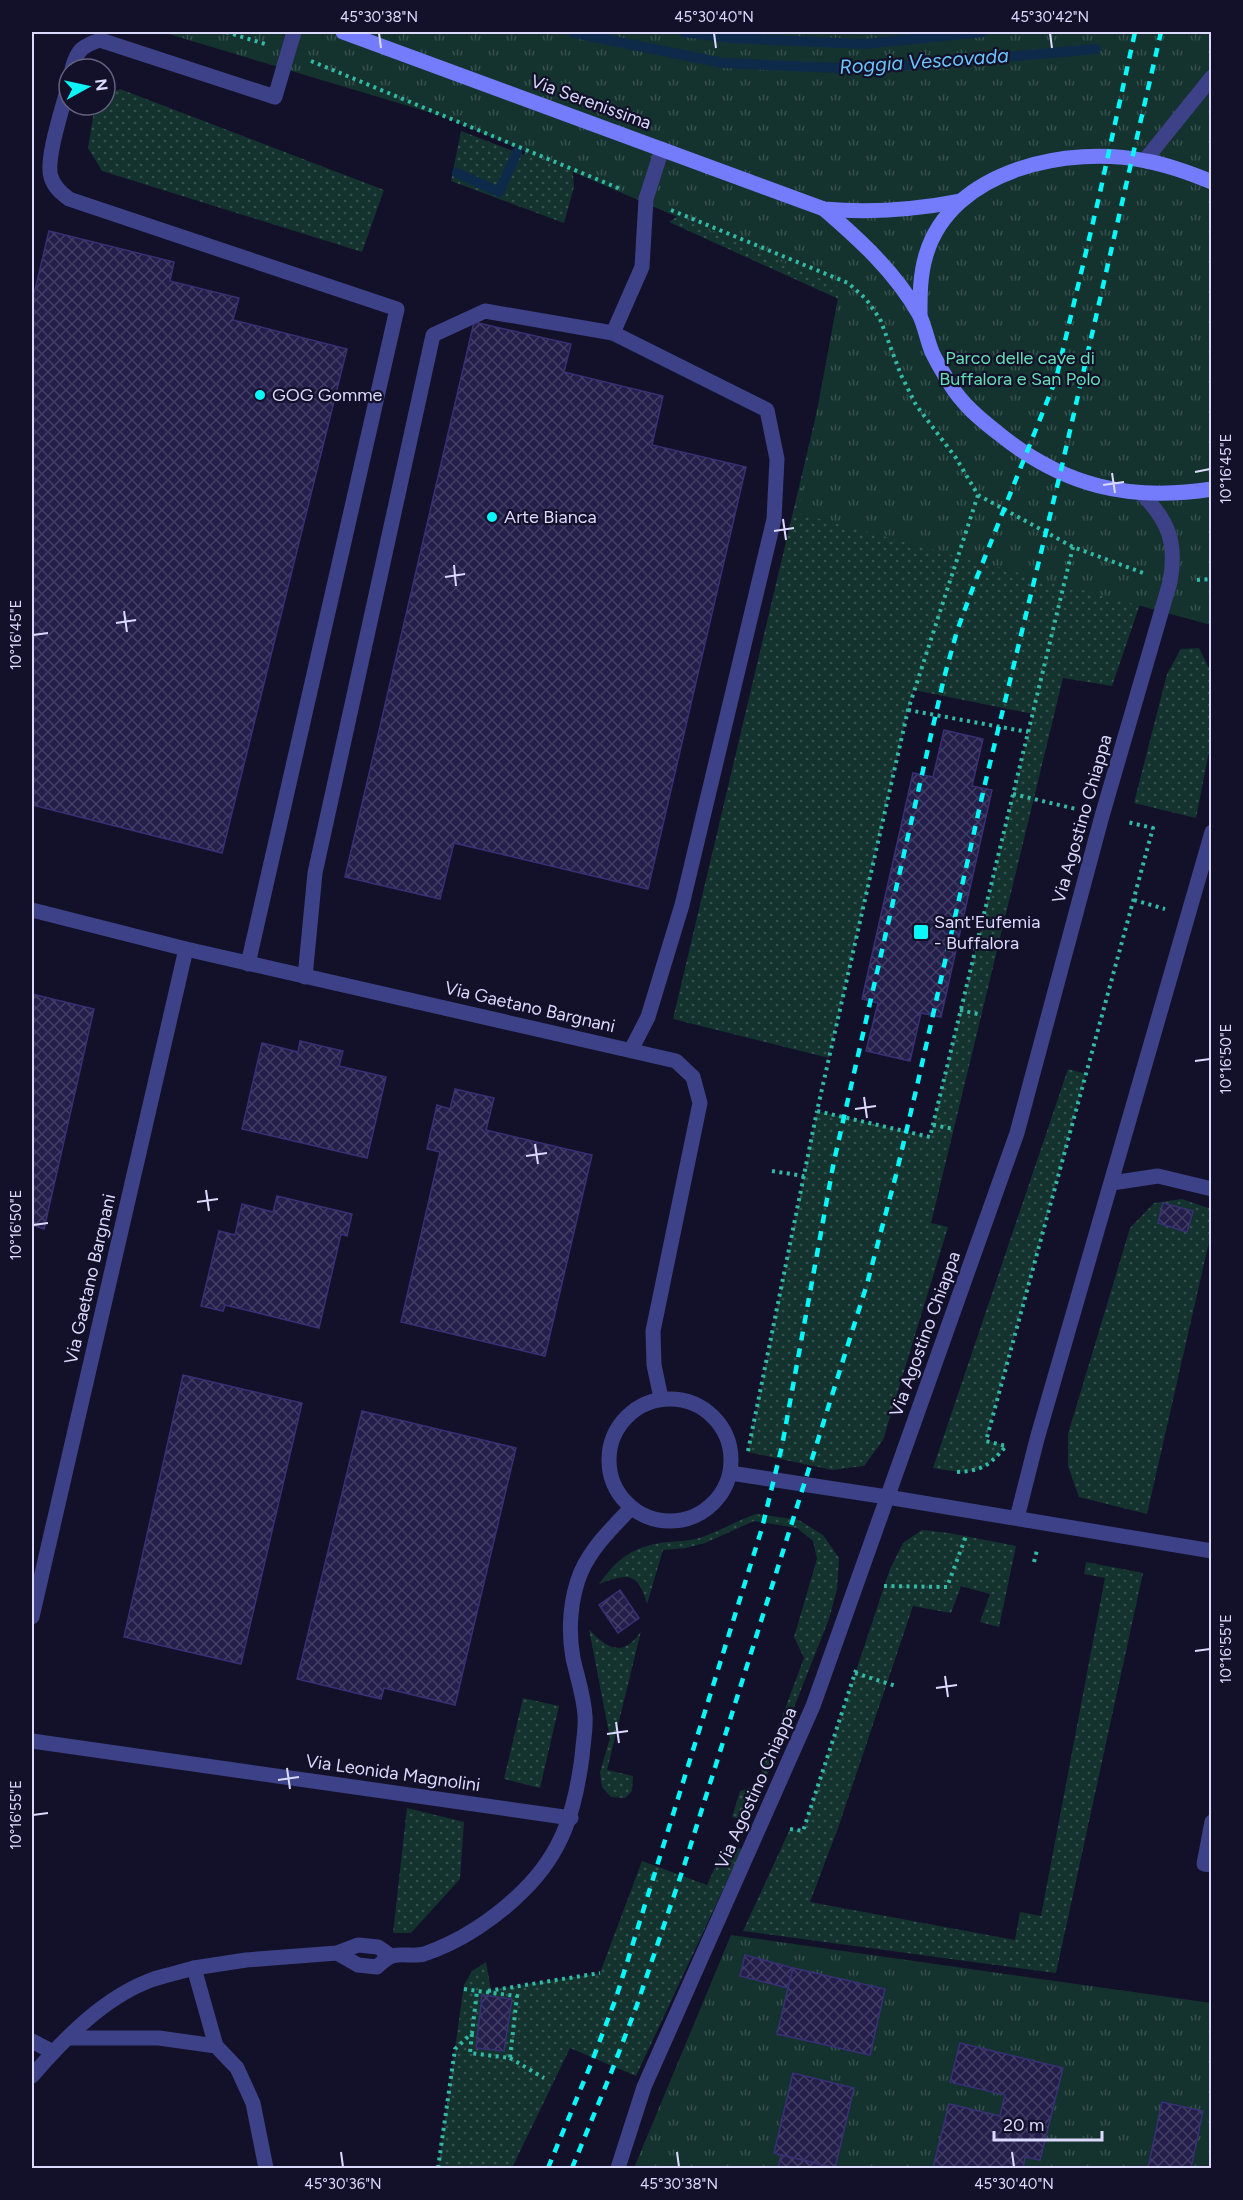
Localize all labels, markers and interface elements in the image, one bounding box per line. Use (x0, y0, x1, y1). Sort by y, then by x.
text: 45°30'38"N (340, 8, 418, 26)
text: 45°30'40"N (674, 8, 754, 26)
text: 45°30'42"N (1011, 8, 1089, 26)
water label: Roggia Vescovada (838, 43, 1010, 79)
north arrow (57, 57, 117, 117)
street label: Via Serenissima (528, 70, 654, 134)
text: N (91, 78, 112, 92)
park label: Parco delle cave di Buffalora e San Polo (939, 347, 1101, 390)
place label: GOG Gomme (272, 384, 383, 406)
marker: GOG Gomme (253, 388, 267, 402)
text: 10°16'45"E (1217, 434, 1235, 504)
place label: Arte Bianca (504, 506, 597, 528)
marker: Arte Bianca (485, 510, 499, 524)
text: 10°16'45"E (7, 600, 25, 670)
street label: Via Agostino Chiappa (1047, 732, 1117, 906)
place label: Sant'Eufemia - Buffalora (934, 911, 1040, 954)
marker: Sant'Eufemia - Buffalora (912, 923, 930, 941)
street label: Via Gaetano Bargnani (443, 977, 617, 1037)
text: 10°16'50"E (1217, 1024, 1235, 1094)
text: 10°16'50"E (7, 1190, 25, 1260)
street label: Via Gaetano Bargnani (60, 1192, 120, 1366)
street label: Via Agostino Chiappa (885, 1248, 965, 1420)
text: 10°16'55"E (1217, 1614, 1235, 1684)
street label: Via Agostino Chiappa (710, 1704, 802, 1872)
street label: Via Leonida Magnolini (304, 1750, 482, 1796)
text: 10°16'55"E (7, 1780, 25, 1850)
scale bar (994, 2104, 1102, 2142)
text: 20 m (1003, 2114, 1044, 2136)
text: 45°30'36"N (304, 2175, 382, 2193)
text: 45°30'38"N (640, 2175, 718, 2193)
text: 45°30'40"N (974, 2175, 1054, 2193)

